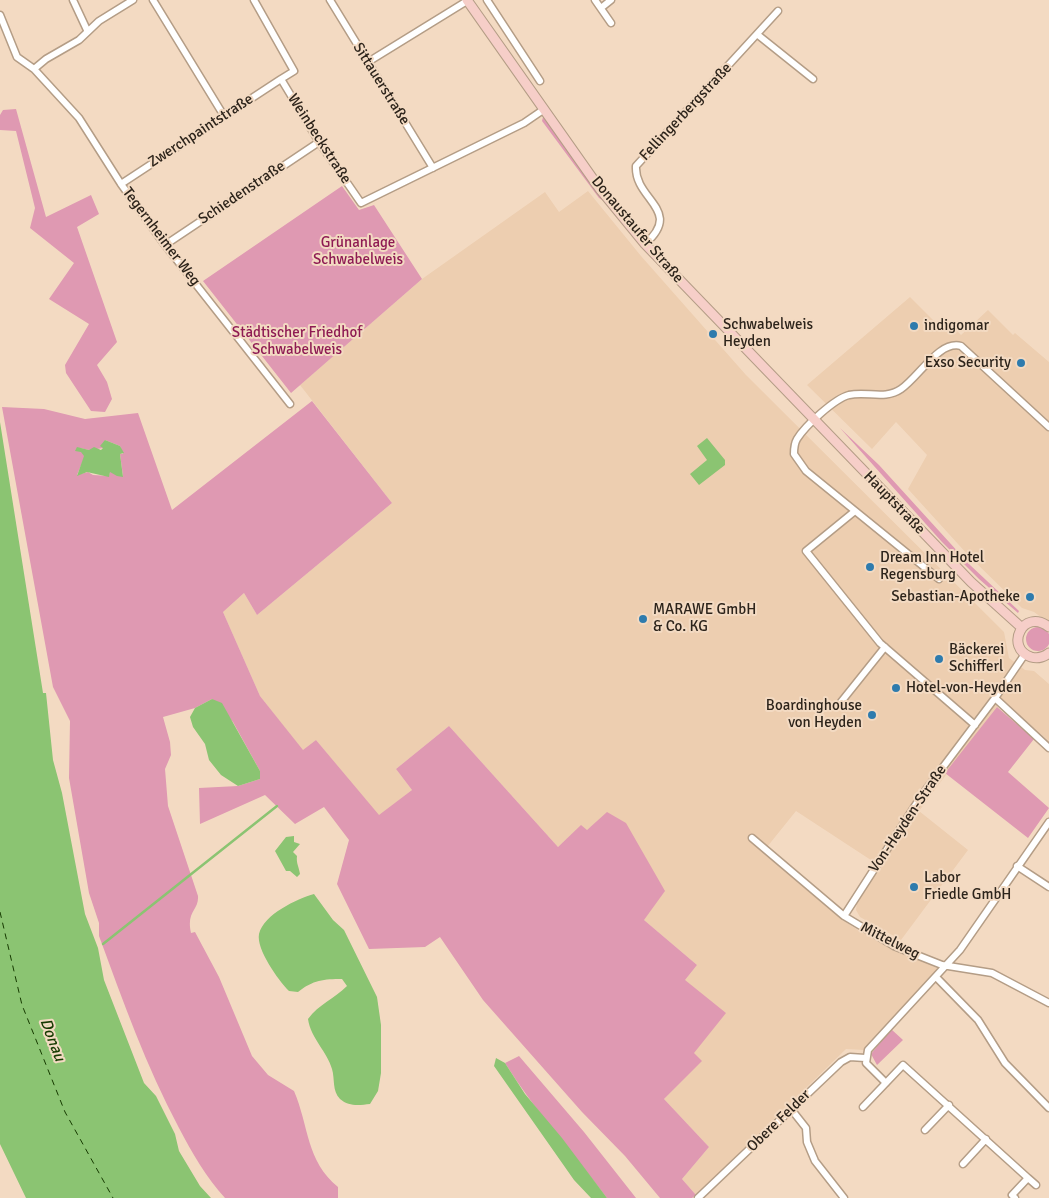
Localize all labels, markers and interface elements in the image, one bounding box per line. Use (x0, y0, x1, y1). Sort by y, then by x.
street label: Sittauerstraße (349, 40, 413, 128)
street label: Fellingerbergstraße (636, 59, 736, 165)
street label: Zwerchpaintstraße (145, 90, 257, 172)
street label: Weinbeckstraße (283, 91, 355, 187)
street label: Schiedenstraße (195, 157, 289, 229)
street label: Donaustaufer Straße (587, 173, 687, 287)
street label: Tegernheimer Weg (118, 184, 204, 290)
park label: Grünanlage Schwabelweis (313, 234, 403, 269)
place label: Schwabelweis Heyden (723, 316, 813, 351)
place label: indigomar (924, 317, 989, 335)
marker: indigomar (908, 320, 920, 332)
park label: Städtischer Friedhof Schwabelweis (232, 324, 362, 359)
marker: Schwabelweis Heyden (707, 328, 719, 340)
place label: Exso Security (925, 354, 1011, 372)
marker: Exso Security (1015, 357, 1027, 369)
street label: Hauptstraße (859, 468, 929, 538)
place label: Dream Inn Hotel Regensburg (880, 549, 984, 584)
marker: Dream Inn Hotel Regensburg (864, 561, 876, 573)
place label: Sebastian-Apotheke (891, 588, 1020, 606)
marker: Sebastian-Apotheke (1024, 591, 1036, 603)
place label: MARAWE GmbH & Co. KG (653, 601, 756, 636)
marker: MARAWE GmbH & Co. KG (637, 613, 649, 625)
place label: Bäckerei Schifferl (949, 641, 1004, 676)
marker: Bäckerei Schifferl (933, 653, 945, 665)
place label: Hotel-von-Heyden (906, 679, 1022, 697)
marker: Hotel-von-Heyden (890, 682, 902, 694)
place label: Boardinghouse von Heyden (766, 697, 862, 732)
marker: Boardinghouse von Heyden (866, 709, 878, 721)
street label: Von-Heyden-Straße (865, 762, 951, 876)
place label: Labor Friedle GmbH (924, 869, 1011, 904)
marker: Labor Friedle GmbH (908, 881, 920, 893)
street label: Mittelweg (857, 918, 923, 964)
water label: Donau (35, 1016, 69, 1064)
street label: Obere Felder (743, 1086, 815, 1156)

